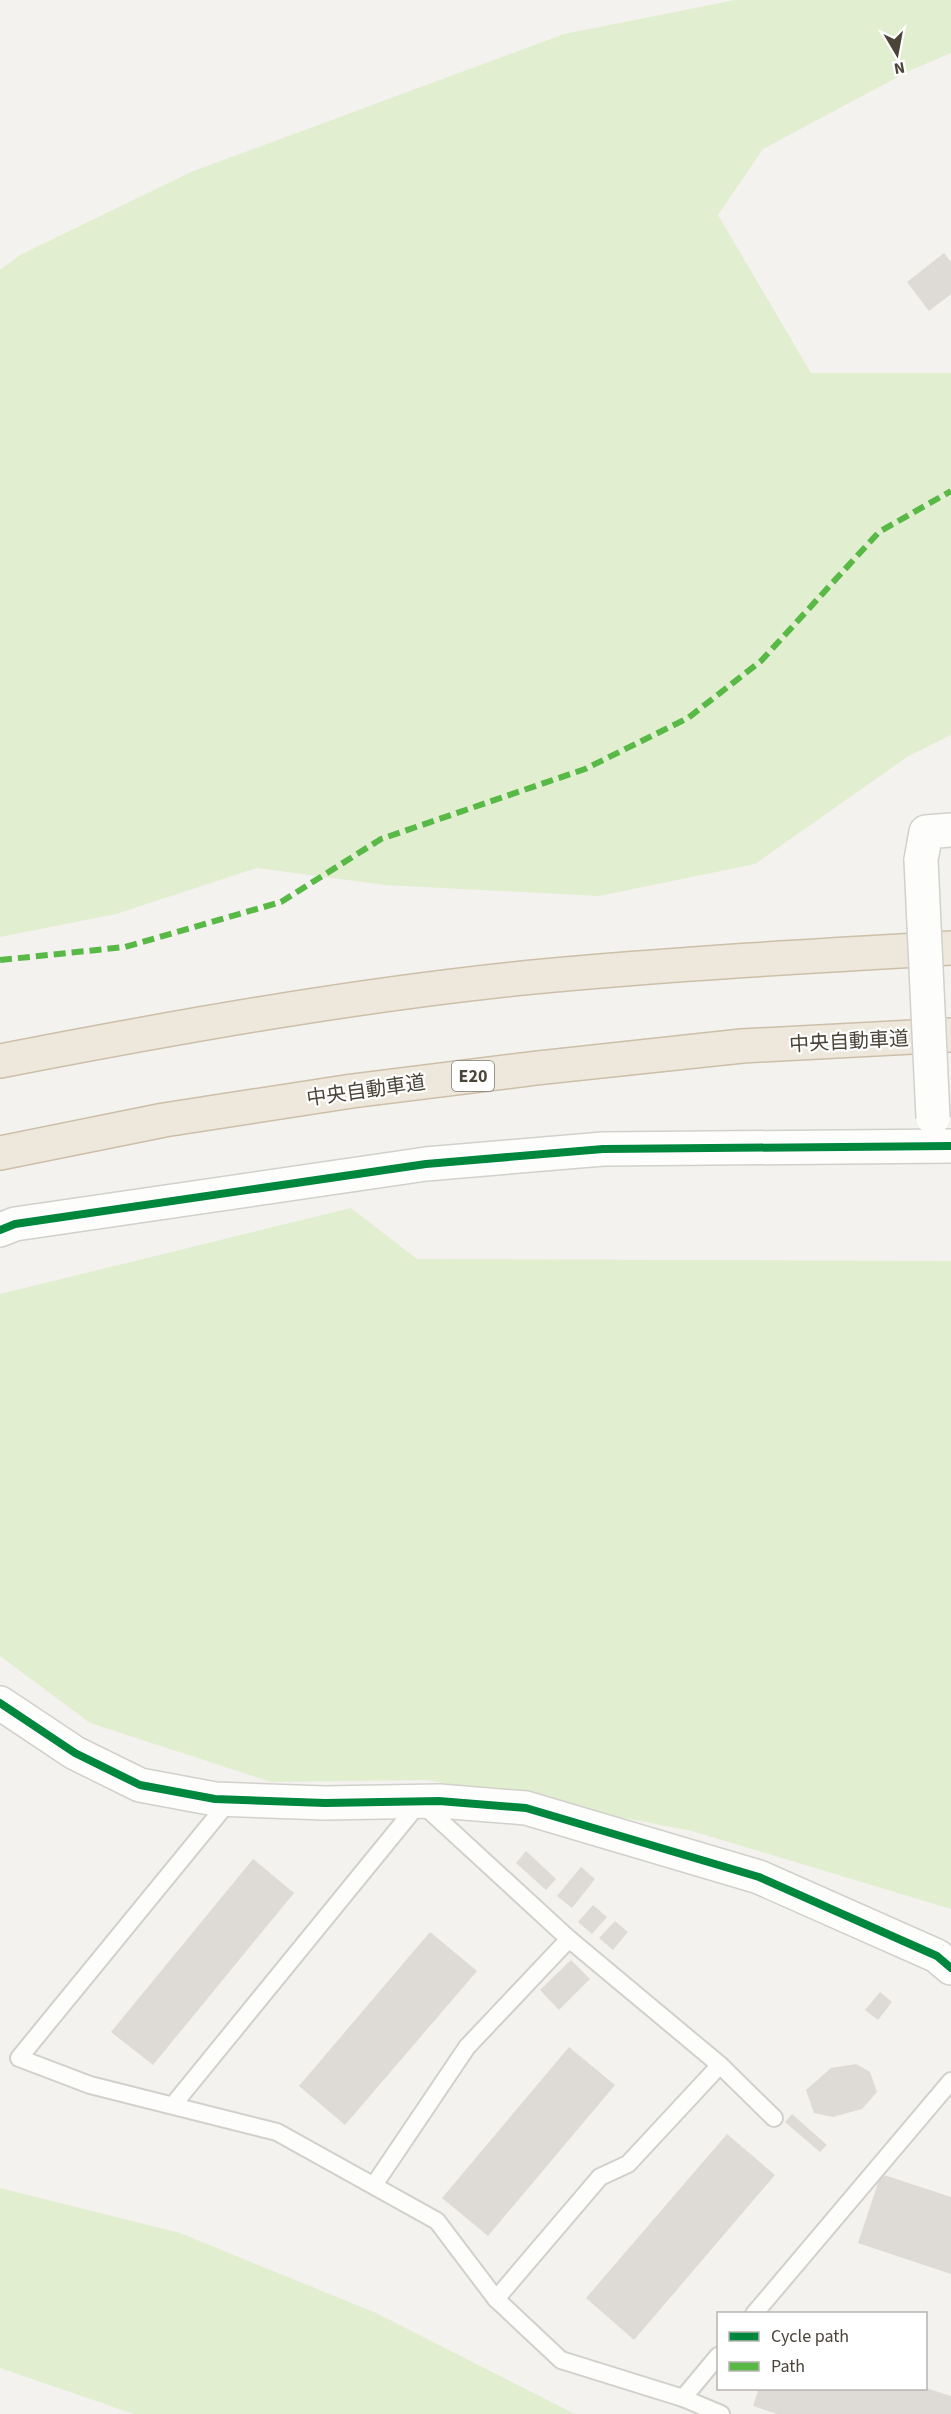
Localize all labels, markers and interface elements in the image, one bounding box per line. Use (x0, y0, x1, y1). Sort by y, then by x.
north arrow (867, 24, 927, 84)
text: N (892, 56, 907, 80)
street label: 中央自動車道 (788, 1025, 910, 1059)
road number: E20 (452, 1061, 494, 1091)
street label: 中央自動車道 (305, 1069, 428, 1113)
legend (717, 2312, 927, 2390)
text: Cycle path (771, 2324, 849, 2349)
text: Path (771, 2354, 805, 2379)

